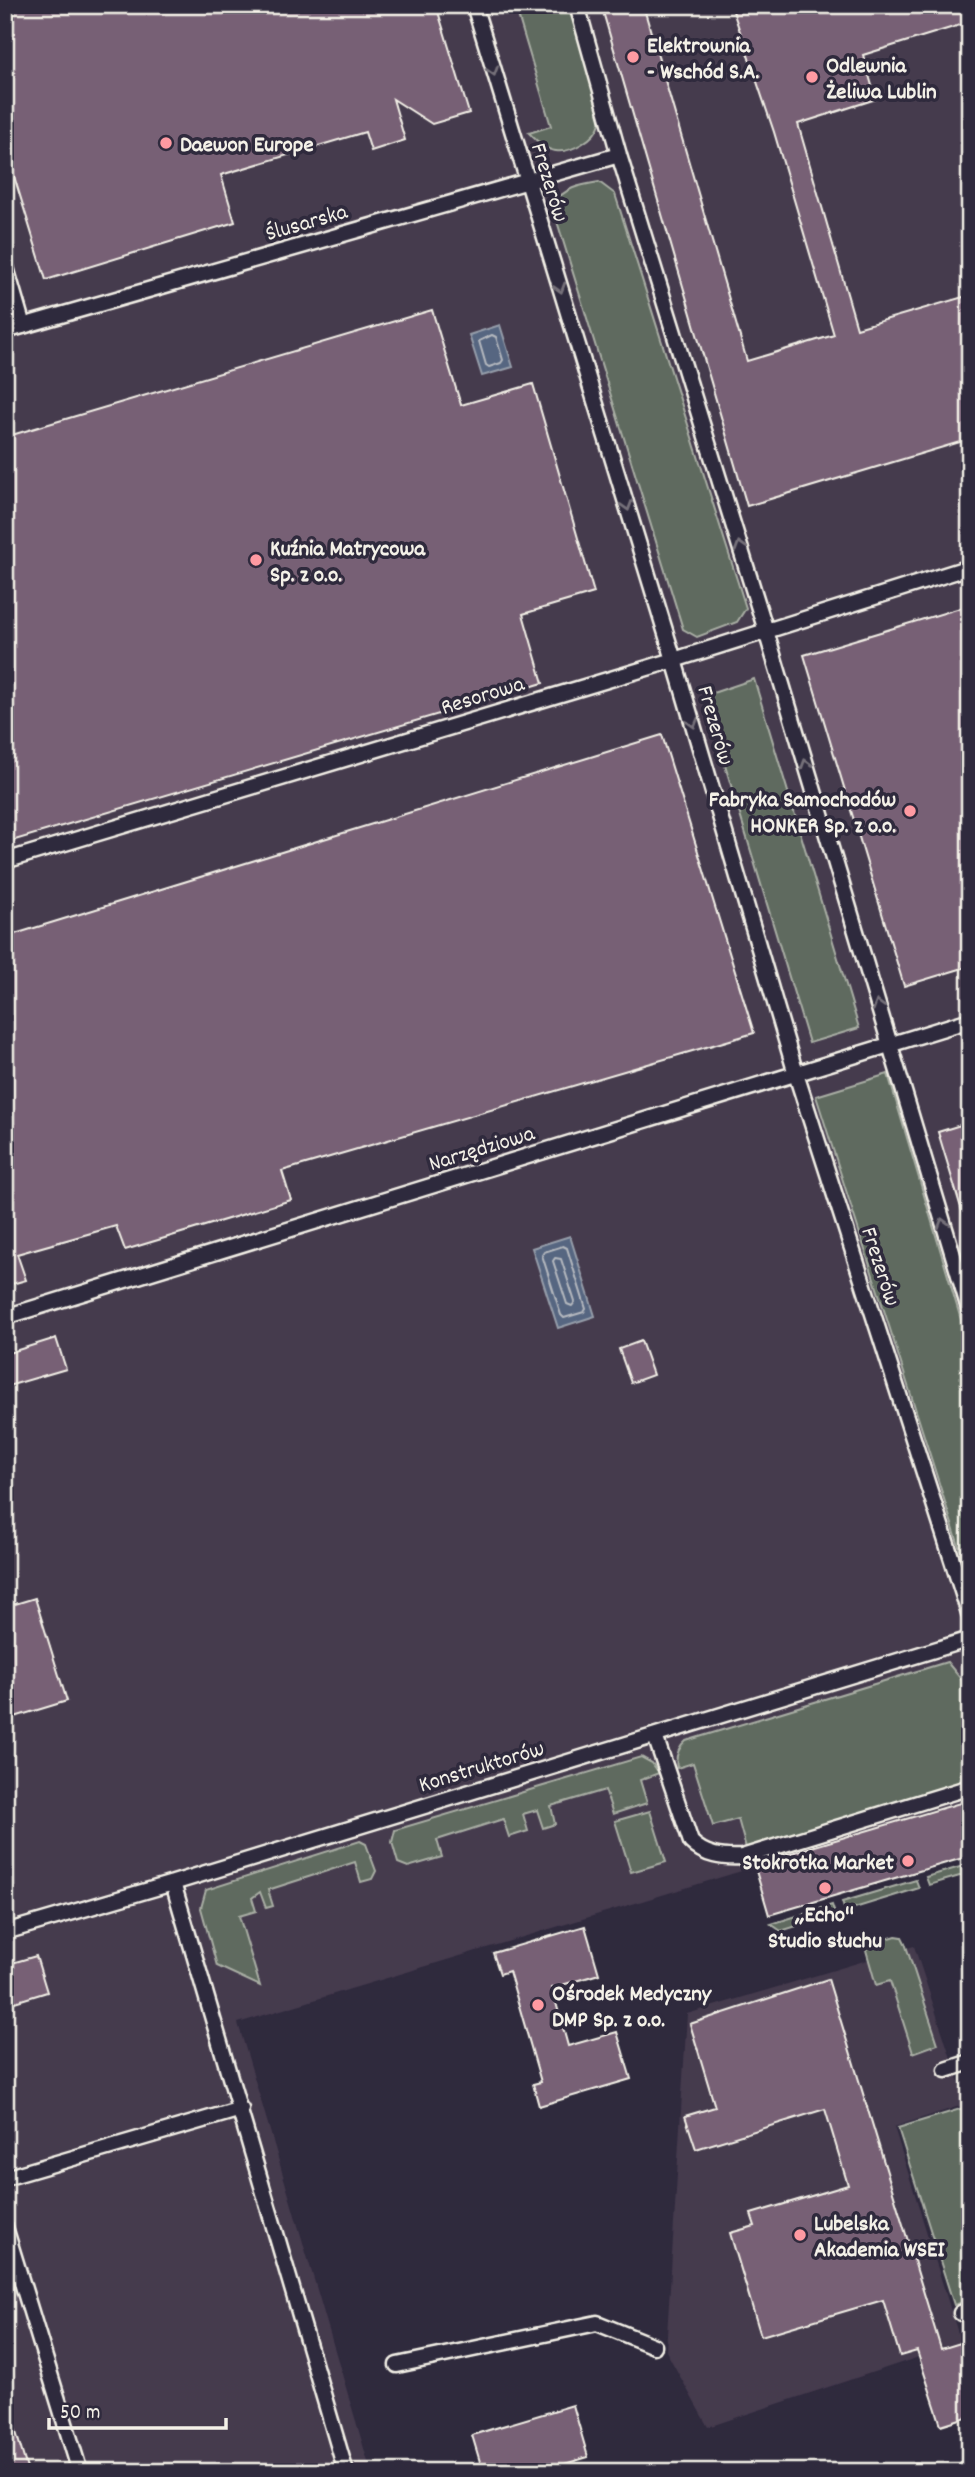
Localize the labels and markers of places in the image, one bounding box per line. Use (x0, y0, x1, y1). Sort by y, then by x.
place label: Elektrownia - Wschód S.A. (647, 31, 760, 90)
marker: Elektrownia - Wschód S.A. (625, 49, 641, 65)
place label: Odlewnia Żeliwa Lublin (826, 51, 937, 110)
marker: Odlewnia Żeliwa Lublin (804, 69, 820, 85)
place label: Daewon Europe (180, 130, 314, 163)
marker: Daewon Europe (158, 135, 174, 151)
place label: Kuźnia Matrycowa Sp. z o.o. (270, 534, 426, 593)
marker: Kuźnia Matrycowa Sp. z o.o. (248, 552, 264, 568)
place label: Fabryka Samochodów HONKER Sp. z o.o. (709, 785, 896, 844)
marker: Fabryka Samochodów HONKER Sp. z o.o. (902, 803, 918, 819)
place label: Stokrotka Market (742, 1848, 895, 1881)
marker: Stokrotka Market (900, 1853, 916, 1869)
marker: ,,Echo'' Studio słuchu (817, 1880, 833, 1896)
place label: ,,Echo'' Studio słuchu (768, 1900, 882, 1959)
place label: Ośrodek Medyczny DMP Sp. z o.o. (552, 1979, 713, 2038)
marker: Ośrodek Medyczny DMP Sp. z o.o. (530, 1997, 546, 2013)
place label: Lubelska Akademia WSEI (814, 2209, 946, 2268)
marker: Lubelska Akademia WSEI (792, 2227, 808, 2243)

